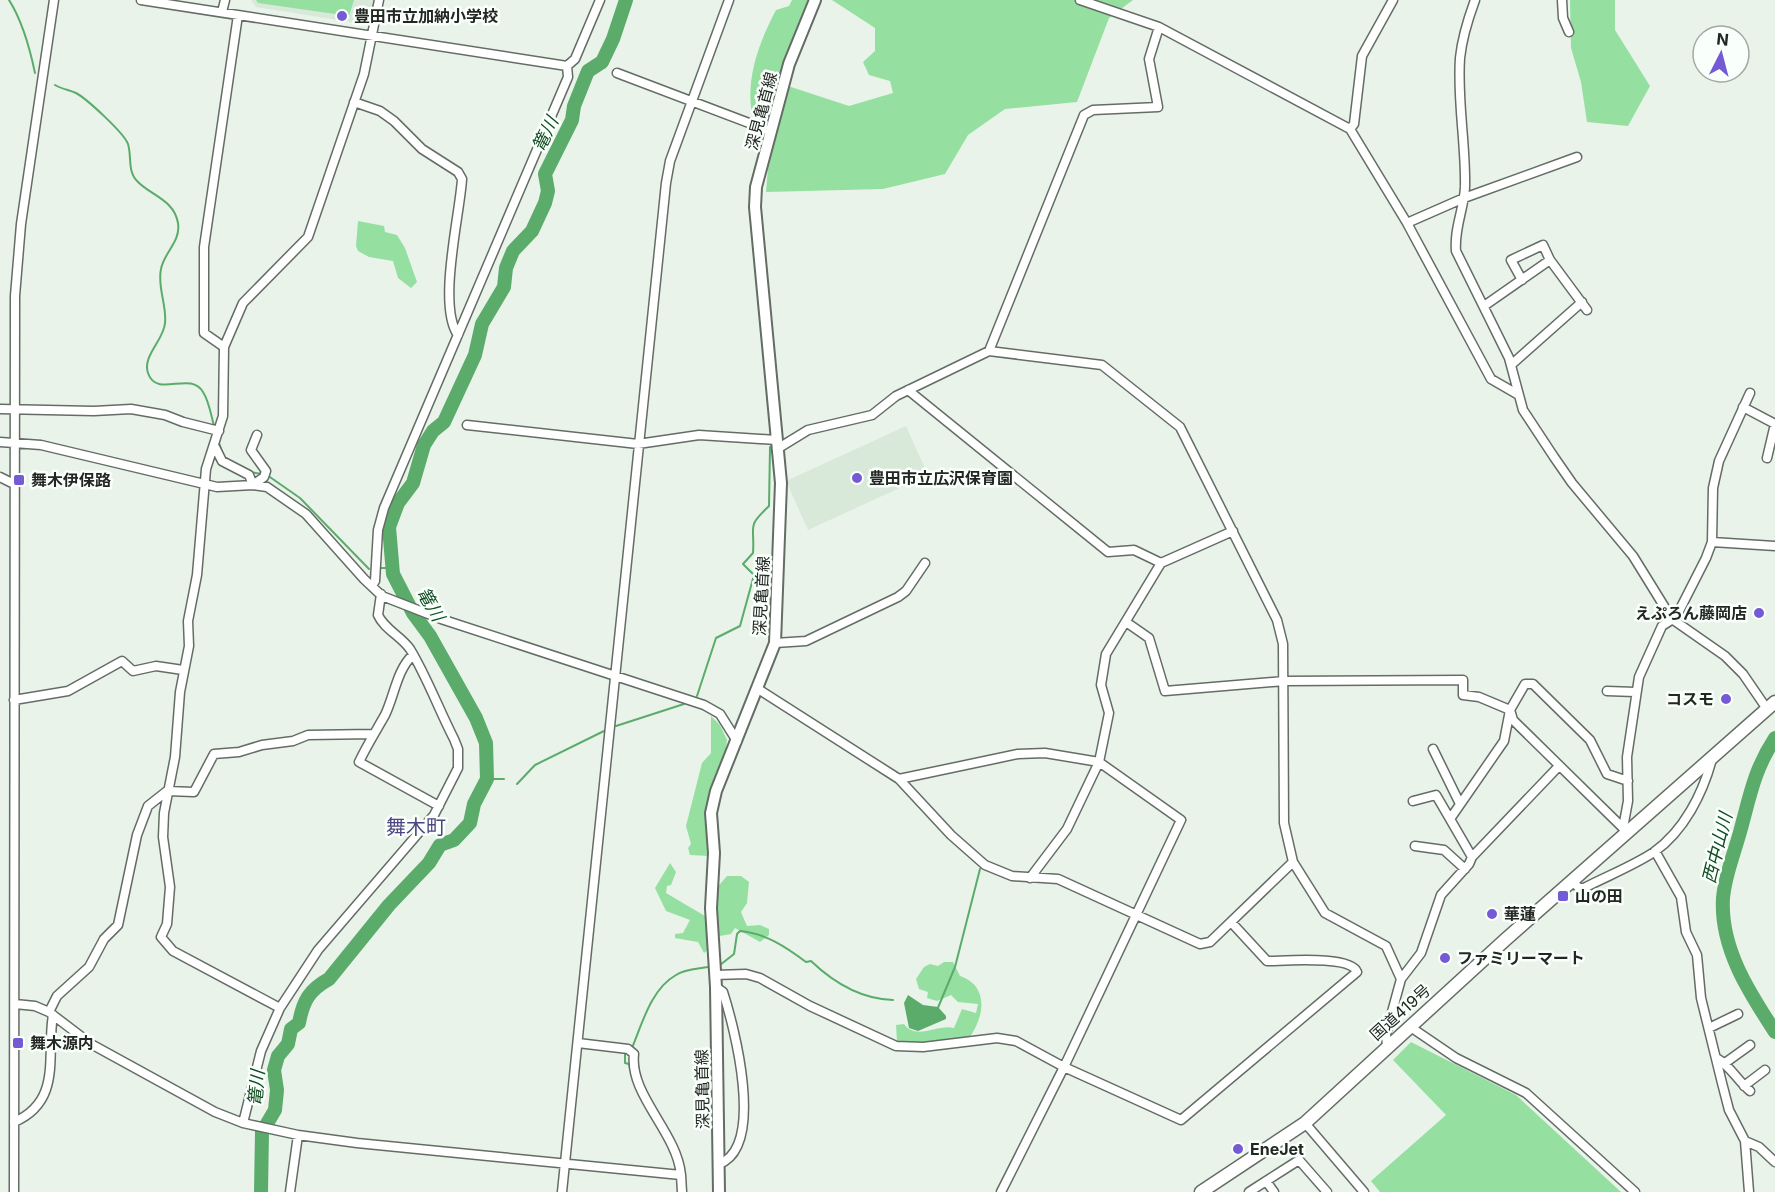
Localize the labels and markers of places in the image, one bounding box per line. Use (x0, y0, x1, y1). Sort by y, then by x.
place label: 豊田市立加納小学校 (354, 6, 498, 26)
marker: 豊田市立加納小学校 (335, 9, 349, 23)
place label: 豊田市立広沢保育園 (869, 468, 1013, 488)
place label: 舞木伊保路 (31, 470, 111, 490)
marker: 豊田市立広沢保育園 (850, 471, 864, 485)
marker: 舞木伊保路 (12, 473, 26, 487)
place label: えぷろん藤岡店 (1635, 603, 1747, 623)
marker: えぷろん藤岡店 (1752, 606, 1766, 620)
place label: コスモ (1666, 689, 1714, 709)
marker: コスモ (1719, 692, 1733, 706)
place label: 山の田 (1575, 886, 1623, 906)
marker: 山の田 (1556, 889, 1570, 903)
place label: 華蓮 (1504, 904, 1536, 924)
marker: 華蓮 (1485, 907, 1499, 921)
place label: ファミリーマート (1457, 948, 1585, 968)
marker: ファミリーマート (1438, 951, 1452, 965)
place label: 舞木源内 (30, 1033, 94, 1053)
marker: 舞木源内 (11, 1036, 25, 1050)
place label: EneJet (1250, 1139, 1304, 1159)
marker: EneJet (1231, 1142, 1245, 1156)

